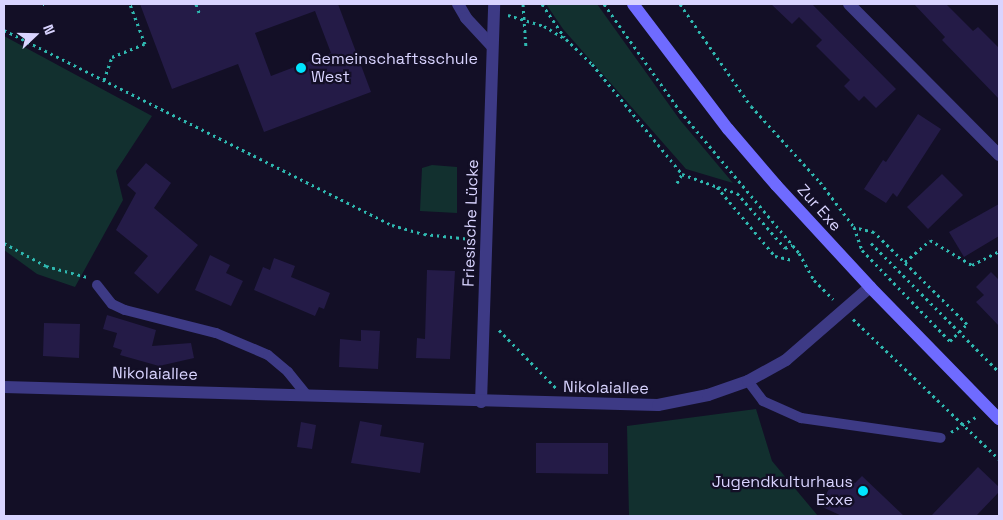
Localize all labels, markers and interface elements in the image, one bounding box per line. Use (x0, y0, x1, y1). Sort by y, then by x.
north arrow (10, 10, 60, 60)
text: N (39, 22, 59, 37)
place label: Gemeinschaftsschule West (311, 49, 478, 87)
marker: Gemeinschaftsschule West (295, 62, 307, 74)
street label: Friesische Lücke (459, 159, 483, 287)
street label: Zur Exe (793, 181, 845, 235)
street label: Nikolaiallee (112, 364, 198, 384)
street label: Nikolaiallee (563, 378, 649, 398)
place label: Jugendkulturhaus Exxe (712, 472, 853, 510)
marker: Jugendkulturhaus Exxe (857, 485, 869, 497)

